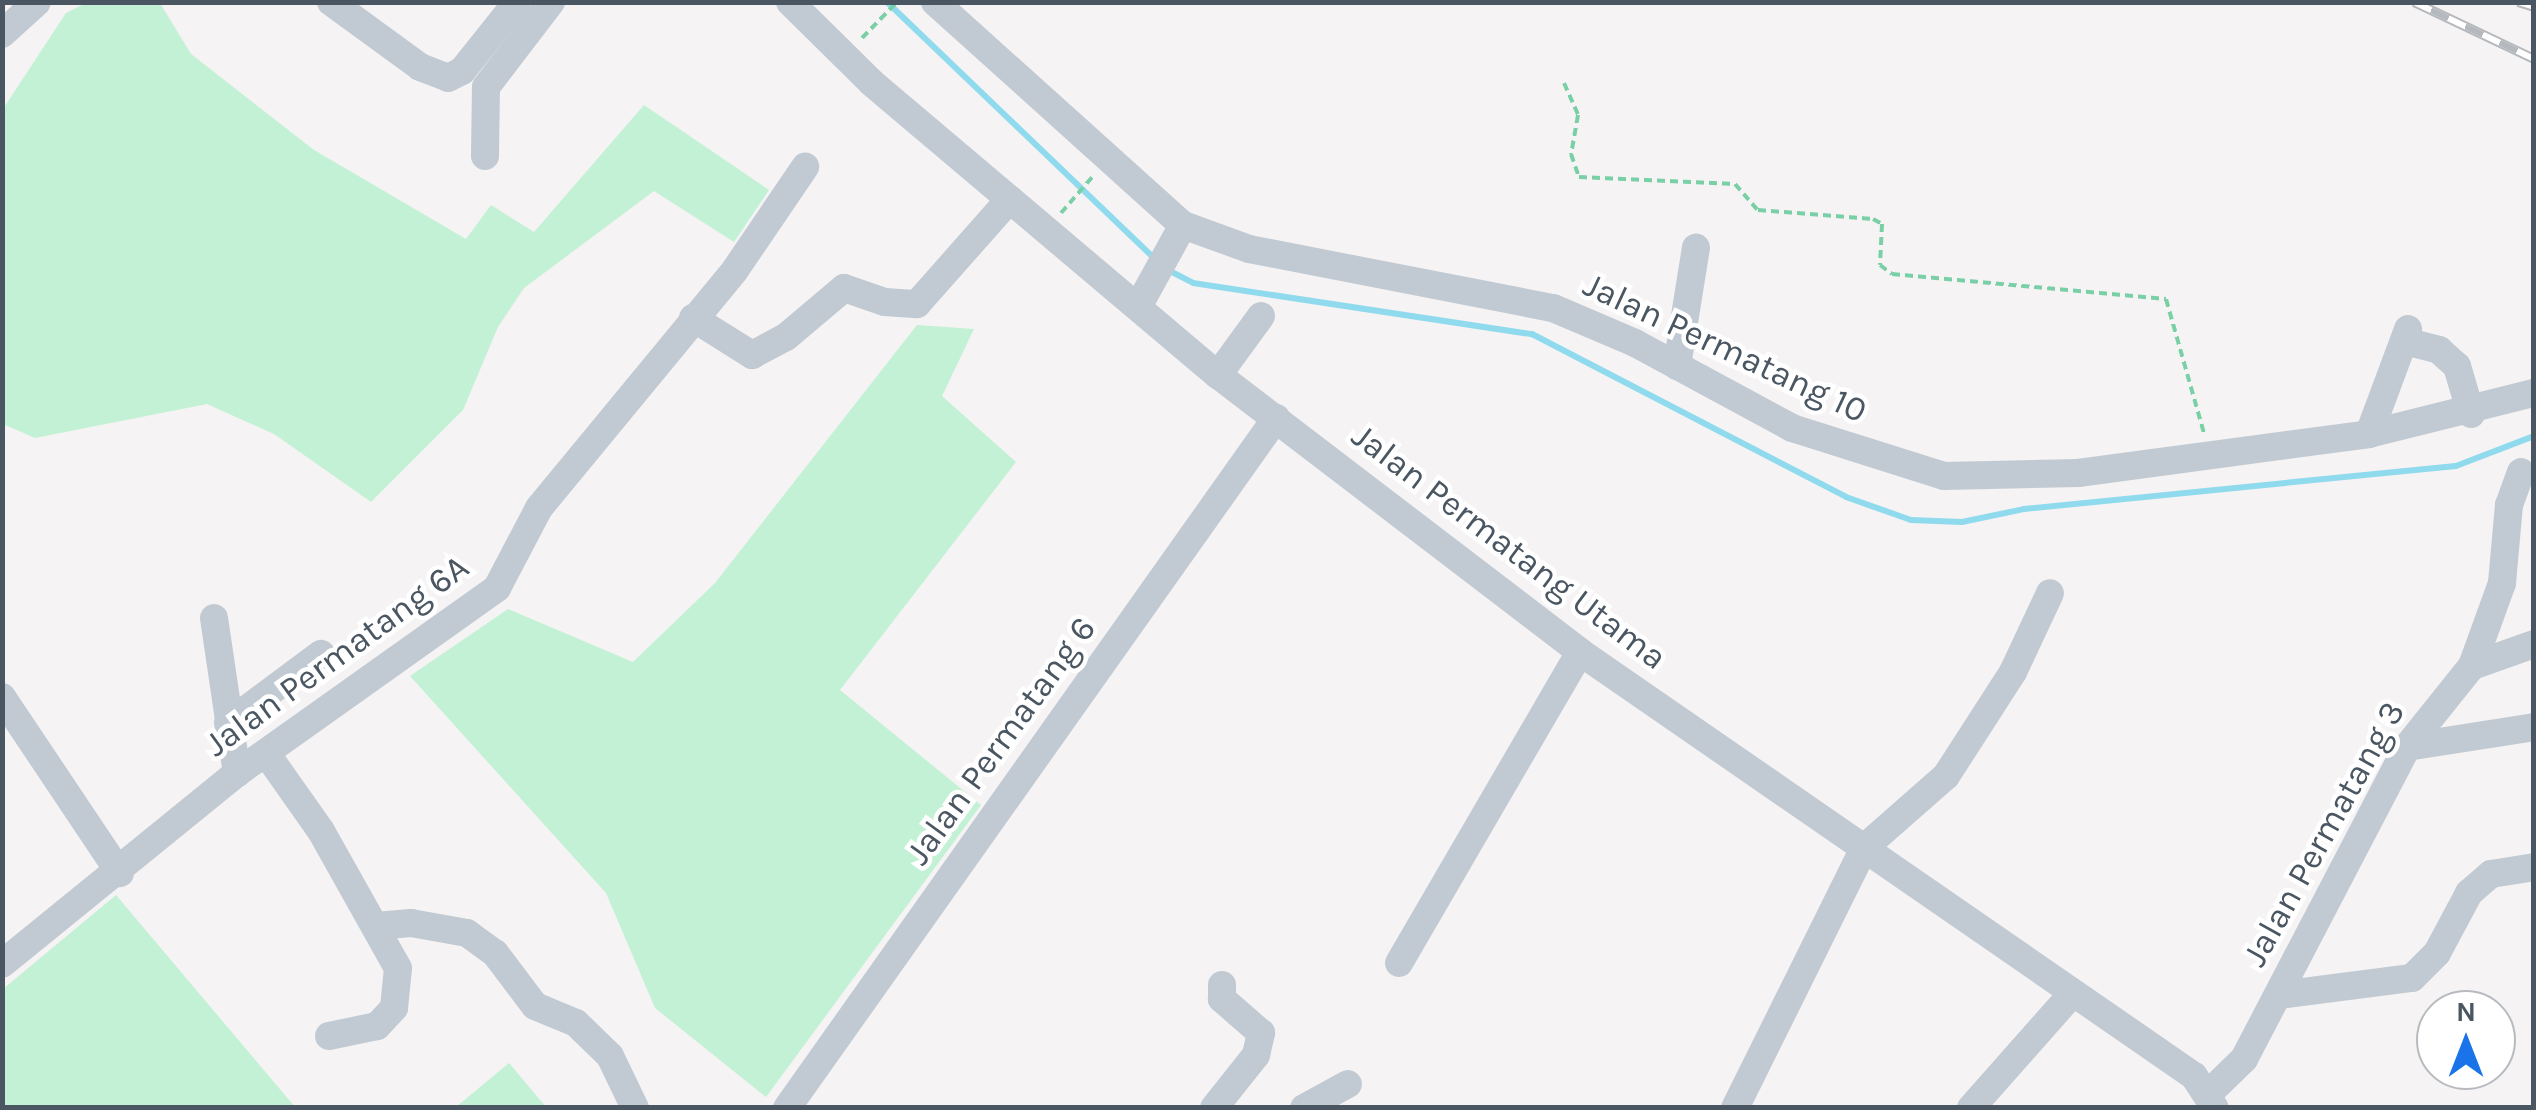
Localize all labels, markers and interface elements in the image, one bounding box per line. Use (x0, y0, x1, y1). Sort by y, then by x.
street label: Jalan Permatang 10 (1577, 264, 1873, 432)
street label: Jalan Permatang Utama (1343, 415, 1675, 679)
street label: Jalan Permatang 6A (197, 546, 477, 766)
street label: Jalan Permatang 6 (897, 609, 1105, 873)
street label: Jalan Permatang 3 (2234, 694, 2414, 974)
north arrow (2416, 990, 2516, 1090)
text: N (2456, 995, 2476, 1028)

